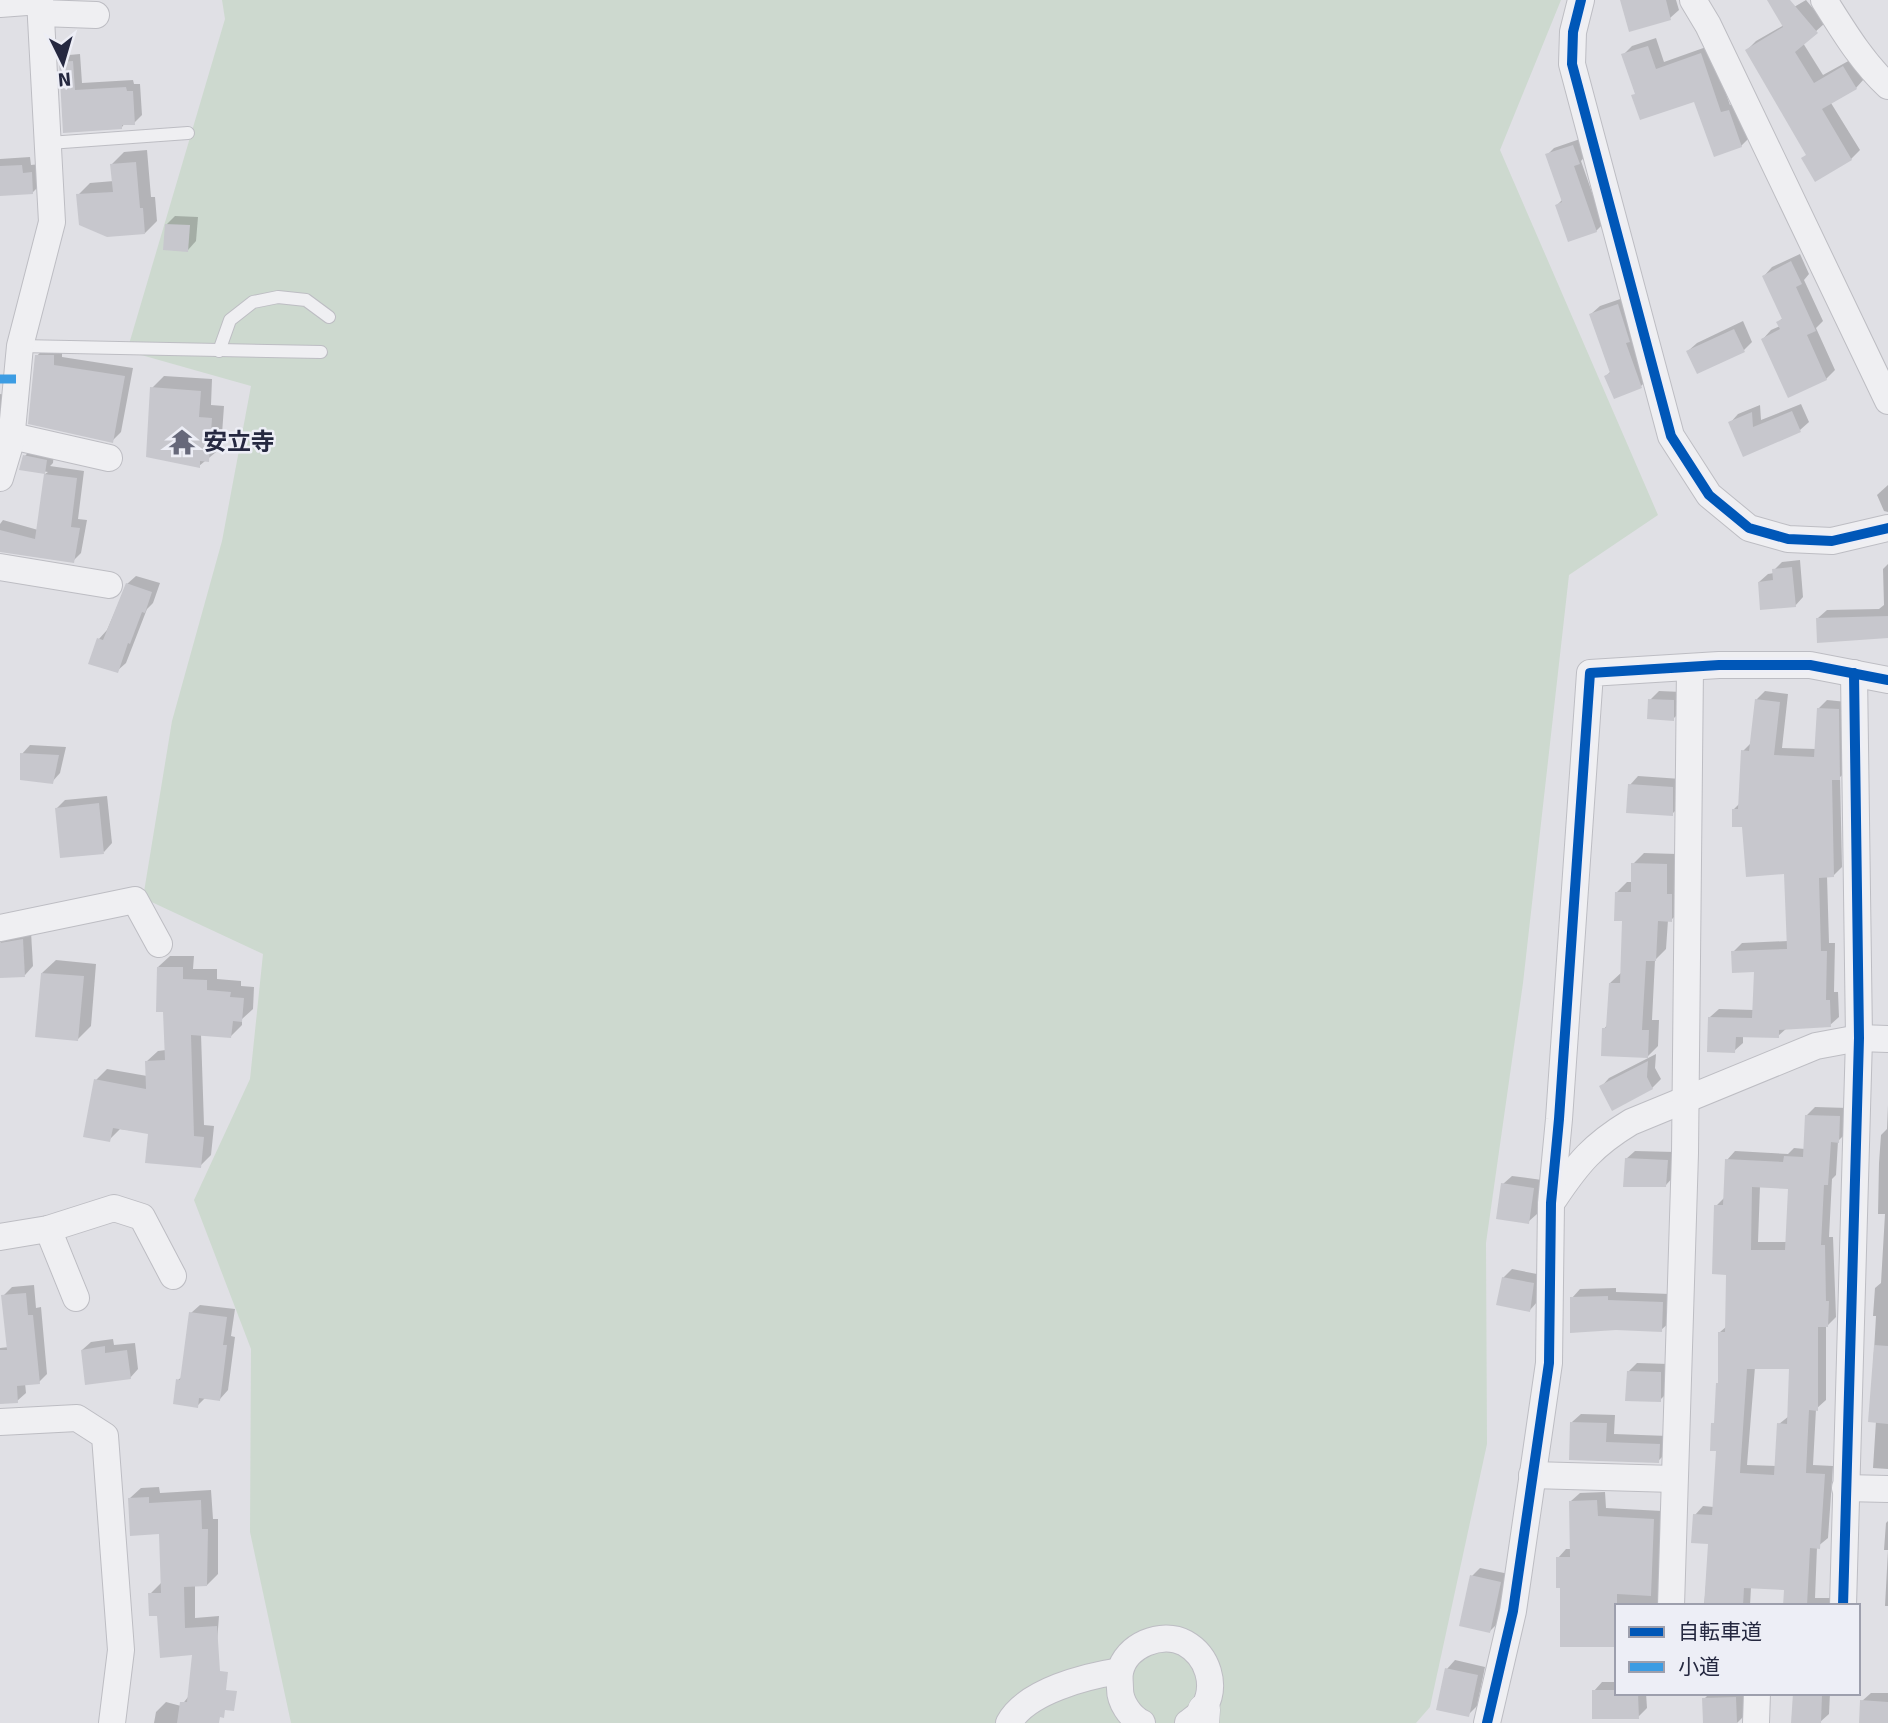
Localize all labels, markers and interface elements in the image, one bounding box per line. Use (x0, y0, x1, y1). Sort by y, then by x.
north arrow (28, 28, 98, 98)
text: N (57, 66, 72, 91)
temple icon: 安立寺 (167, 427, 197, 457)
place label: 安立寺 (203, 427, 275, 457)
legend (1615, 1604, 1860, 1695)
text: 自転車道 (1678, 1619, 1762, 1645)
text: 小道 (1678, 1654, 1720, 1680)

